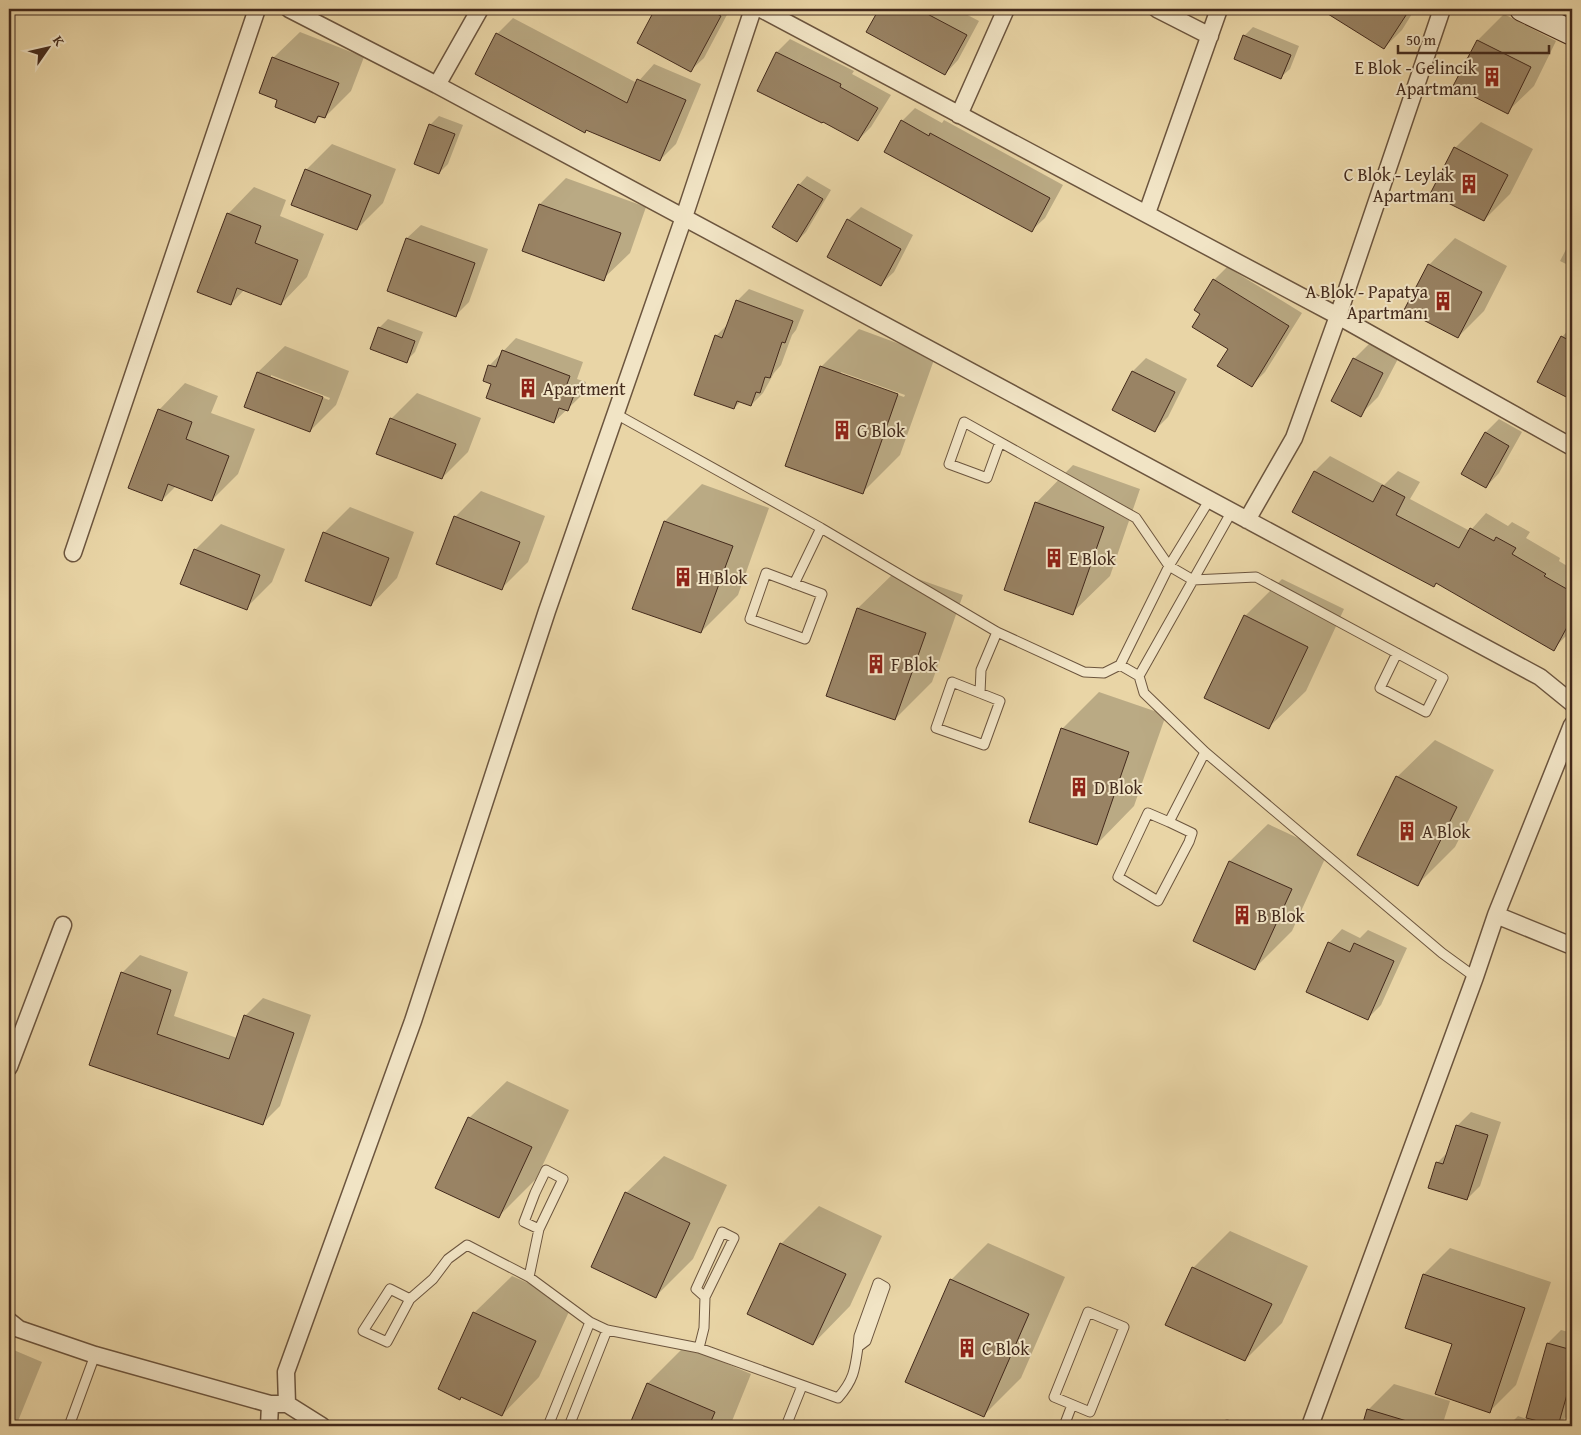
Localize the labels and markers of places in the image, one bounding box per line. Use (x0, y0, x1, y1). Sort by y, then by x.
place label: E Blok - Gelincik Apartmanı (1355, 54, 1478, 102)
building icon: E Blok - Gelincik Apartmanı (1481, 66, 1503, 88)
place label: C Blok - Leylak Apartmanı (1344, 161, 1455, 209)
building icon: C Blok - Leylak Apartmanı (1458, 173, 1480, 195)
place label: A Blok - Papatya Apartmanı (1305, 278, 1428, 326)
building icon: A Blok - Papatya Apartmanı (1432, 290, 1454, 312)
place label: Apartment (543, 375, 626, 402)
building icon: Apartment (517, 377, 539, 399)
place label: G Blok (857, 417, 906, 444)
building icon: G Blok (831, 419, 853, 441)
place label: E Blok (1069, 545, 1117, 572)
building icon: E Blok (1043, 547, 1065, 569)
place label: H Blok (698, 564, 748, 591)
building icon: H Blok (672, 566, 694, 588)
place label: F Blok (891, 651, 938, 678)
building icon: F Blok (865, 653, 887, 675)
place label: D Blok (1094, 774, 1143, 801)
building icon: D Blok (1068, 776, 1090, 798)
place label: A Blok (1422, 818, 1471, 845)
building icon: A Blok (1396, 820, 1418, 842)
place label: B Blok (1257, 902, 1306, 929)
building icon: B Blok (1231, 904, 1253, 926)
place label: C Blok (982, 1335, 1030, 1362)
building icon: C Blok (956, 1337, 978, 1359)

